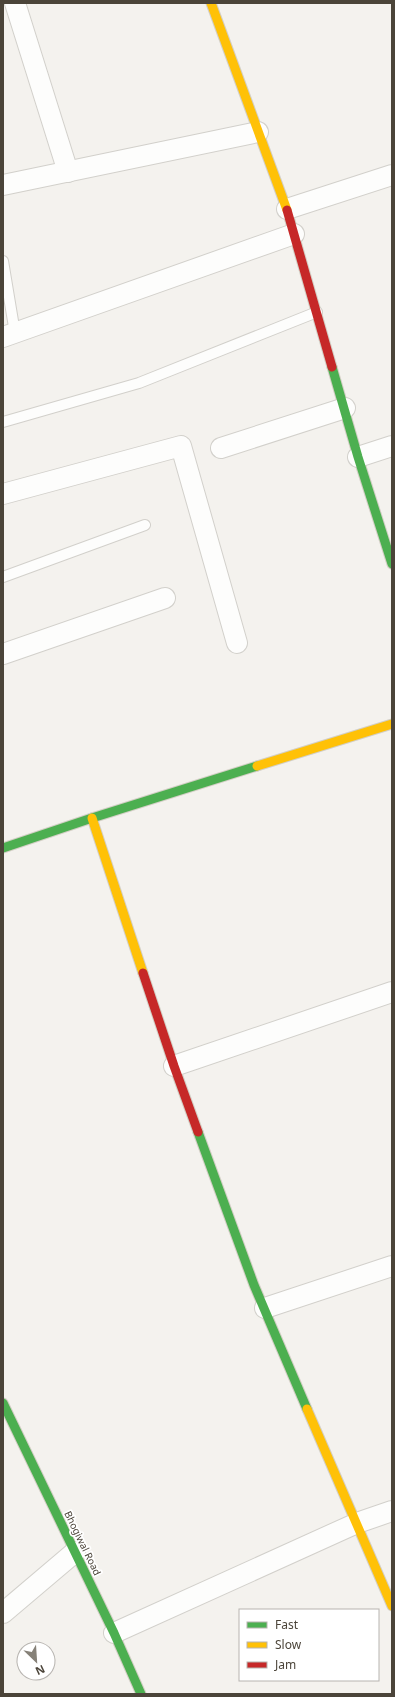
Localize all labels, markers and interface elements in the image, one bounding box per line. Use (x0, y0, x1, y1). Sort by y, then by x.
street label: Bhogiwal Road (61, 1508, 105, 1578)
legend (239, 1609, 379, 1681)
text: Fast (275, 1616, 299, 1633)
text: Slow (275, 1636, 302, 1653)
north arrow (16, 1641, 56, 1681)
text: Jam (274, 1656, 296, 1673)
text: N (33, 1662, 48, 1679)

